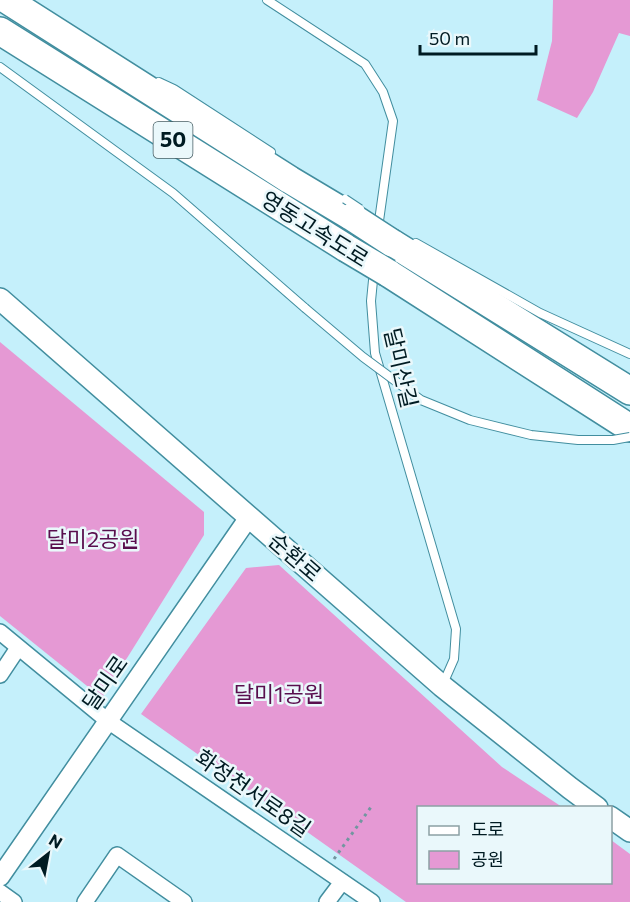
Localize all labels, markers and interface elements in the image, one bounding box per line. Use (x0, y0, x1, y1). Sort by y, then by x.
scale bar (420, 18, 536, 56)
text: 50 m (429, 27, 470, 49)
road number: 50 (154, 122, 192, 158)
street label: 영동고속도로 (257, 185, 374, 272)
street label: 달미산길 (379, 325, 424, 410)
park label: 달미2공원 (46, 525, 140, 552)
street label: 순환로 (264, 527, 327, 587)
street label: 달미로 (76, 650, 133, 715)
park label: 달미1공원 (234, 680, 324, 707)
street label: 화정천서로8길 (190, 743, 316, 842)
legend (417, 806, 612, 884)
text: 도로 (471, 818, 504, 840)
north arrow (18, 824, 78, 884)
text: N (46, 829, 66, 852)
text: 공원 (471, 848, 504, 870)

